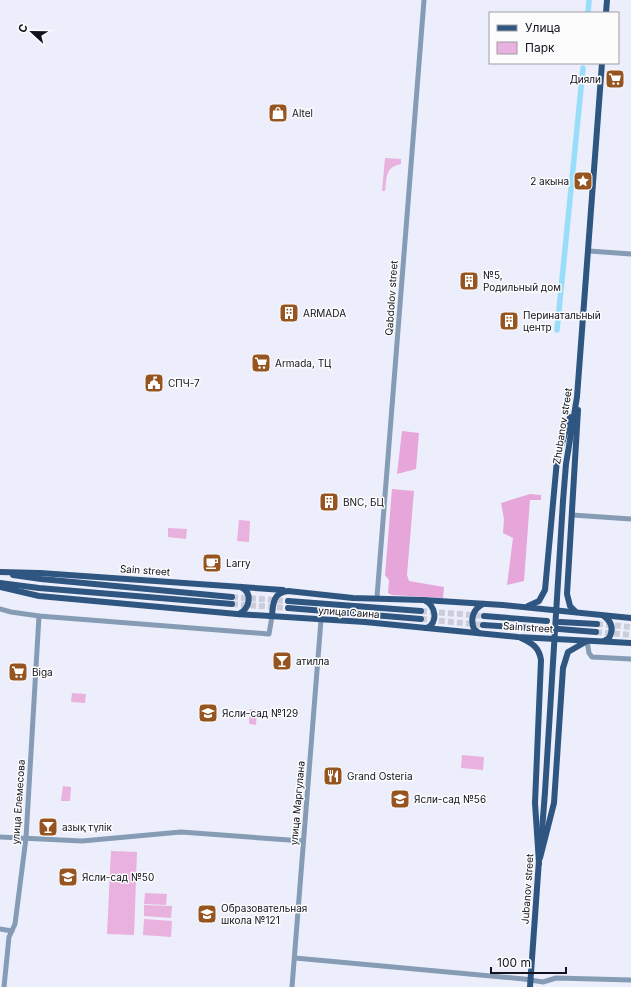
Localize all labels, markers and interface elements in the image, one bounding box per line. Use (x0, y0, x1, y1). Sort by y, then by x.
north arrow (12, 12, 52, 52)
legend (489, 12, 619, 64)
text: Улица (525, 20, 560, 35)
text: С (15, 22, 31, 35)
text: Парк (525, 40, 555, 55)
supermarket icon: Дияли (604, 68, 626, 90)
place label: Дияли (570, 73, 601, 85)
shop icon: Altel (267, 102, 289, 124)
place label: Altel (292, 107, 313, 119)
place icon: 2 акына (572, 170, 594, 192)
place label: 2 акына (530, 175, 569, 187)
street label: Qabdolov street (382, 259, 400, 336)
place label: №5, Родильный дом (483, 269, 561, 293)
building icon: №5, Родильный дом (458, 270, 480, 292)
building icon: ARMADA (278, 302, 300, 324)
place label: ARMADA (303, 307, 346, 319)
place label: Перинатальный центр (523, 309, 601, 333)
building icon: Перинатальный центр (498, 310, 520, 332)
supermarket icon: Armada, ТЦ (250, 352, 272, 374)
place label: Armada, ТЦ (275, 357, 332, 369)
public building icon: СПЧ-7 (143, 372, 165, 394)
place label: СПЧ-7 (168, 377, 200, 389)
street label: Zhubanov street (550, 386, 574, 465)
building icon: BNC, БЦ (318, 491, 340, 513)
place label: BNC, БЦ (343, 496, 385, 508)
cafe icon: Larry (201, 552, 223, 574)
place label: Larry (226, 557, 251, 569)
street label: Sain street (120, 562, 171, 578)
street label: улица Саина (318, 604, 380, 620)
street label: Sain street (503, 619, 554, 635)
bar icon: атилла (271, 650, 293, 672)
place label: атилла (296, 655, 329, 667)
supermarket icon: Biga (7, 661, 29, 683)
place label: Biga (32, 666, 53, 678)
school or university icon: Ясли-сад №129 (197, 702, 219, 724)
place label: Ясли-сад №129 (222, 707, 298, 719)
street label: улица Елемесова (9, 759, 27, 845)
street label: улица Маргулана (287, 760, 307, 846)
restaurant icon: Grand Osteria (322, 765, 344, 787)
place label: Grand Osteria (347, 770, 413, 782)
school or university icon: Ясли-сад №56 (389, 788, 411, 810)
place label: Ясли-сад №56 (414, 793, 486, 805)
bar icon: азық түлік (37, 816, 59, 838)
place label: азық түлік (62, 821, 113, 833)
street label: Jubanov street (519, 853, 536, 925)
school or university icon: Ясли-сад №50 (57, 866, 79, 888)
place label: Ясли-сад №50 (82, 871, 154, 883)
place label: Образовательная школа №121 (221, 902, 307, 926)
school or university icon: Образовательная школа №121 (196, 903, 218, 925)
scale bar (491, 949, 566, 975)
text: 100 m (497, 955, 531, 970)

